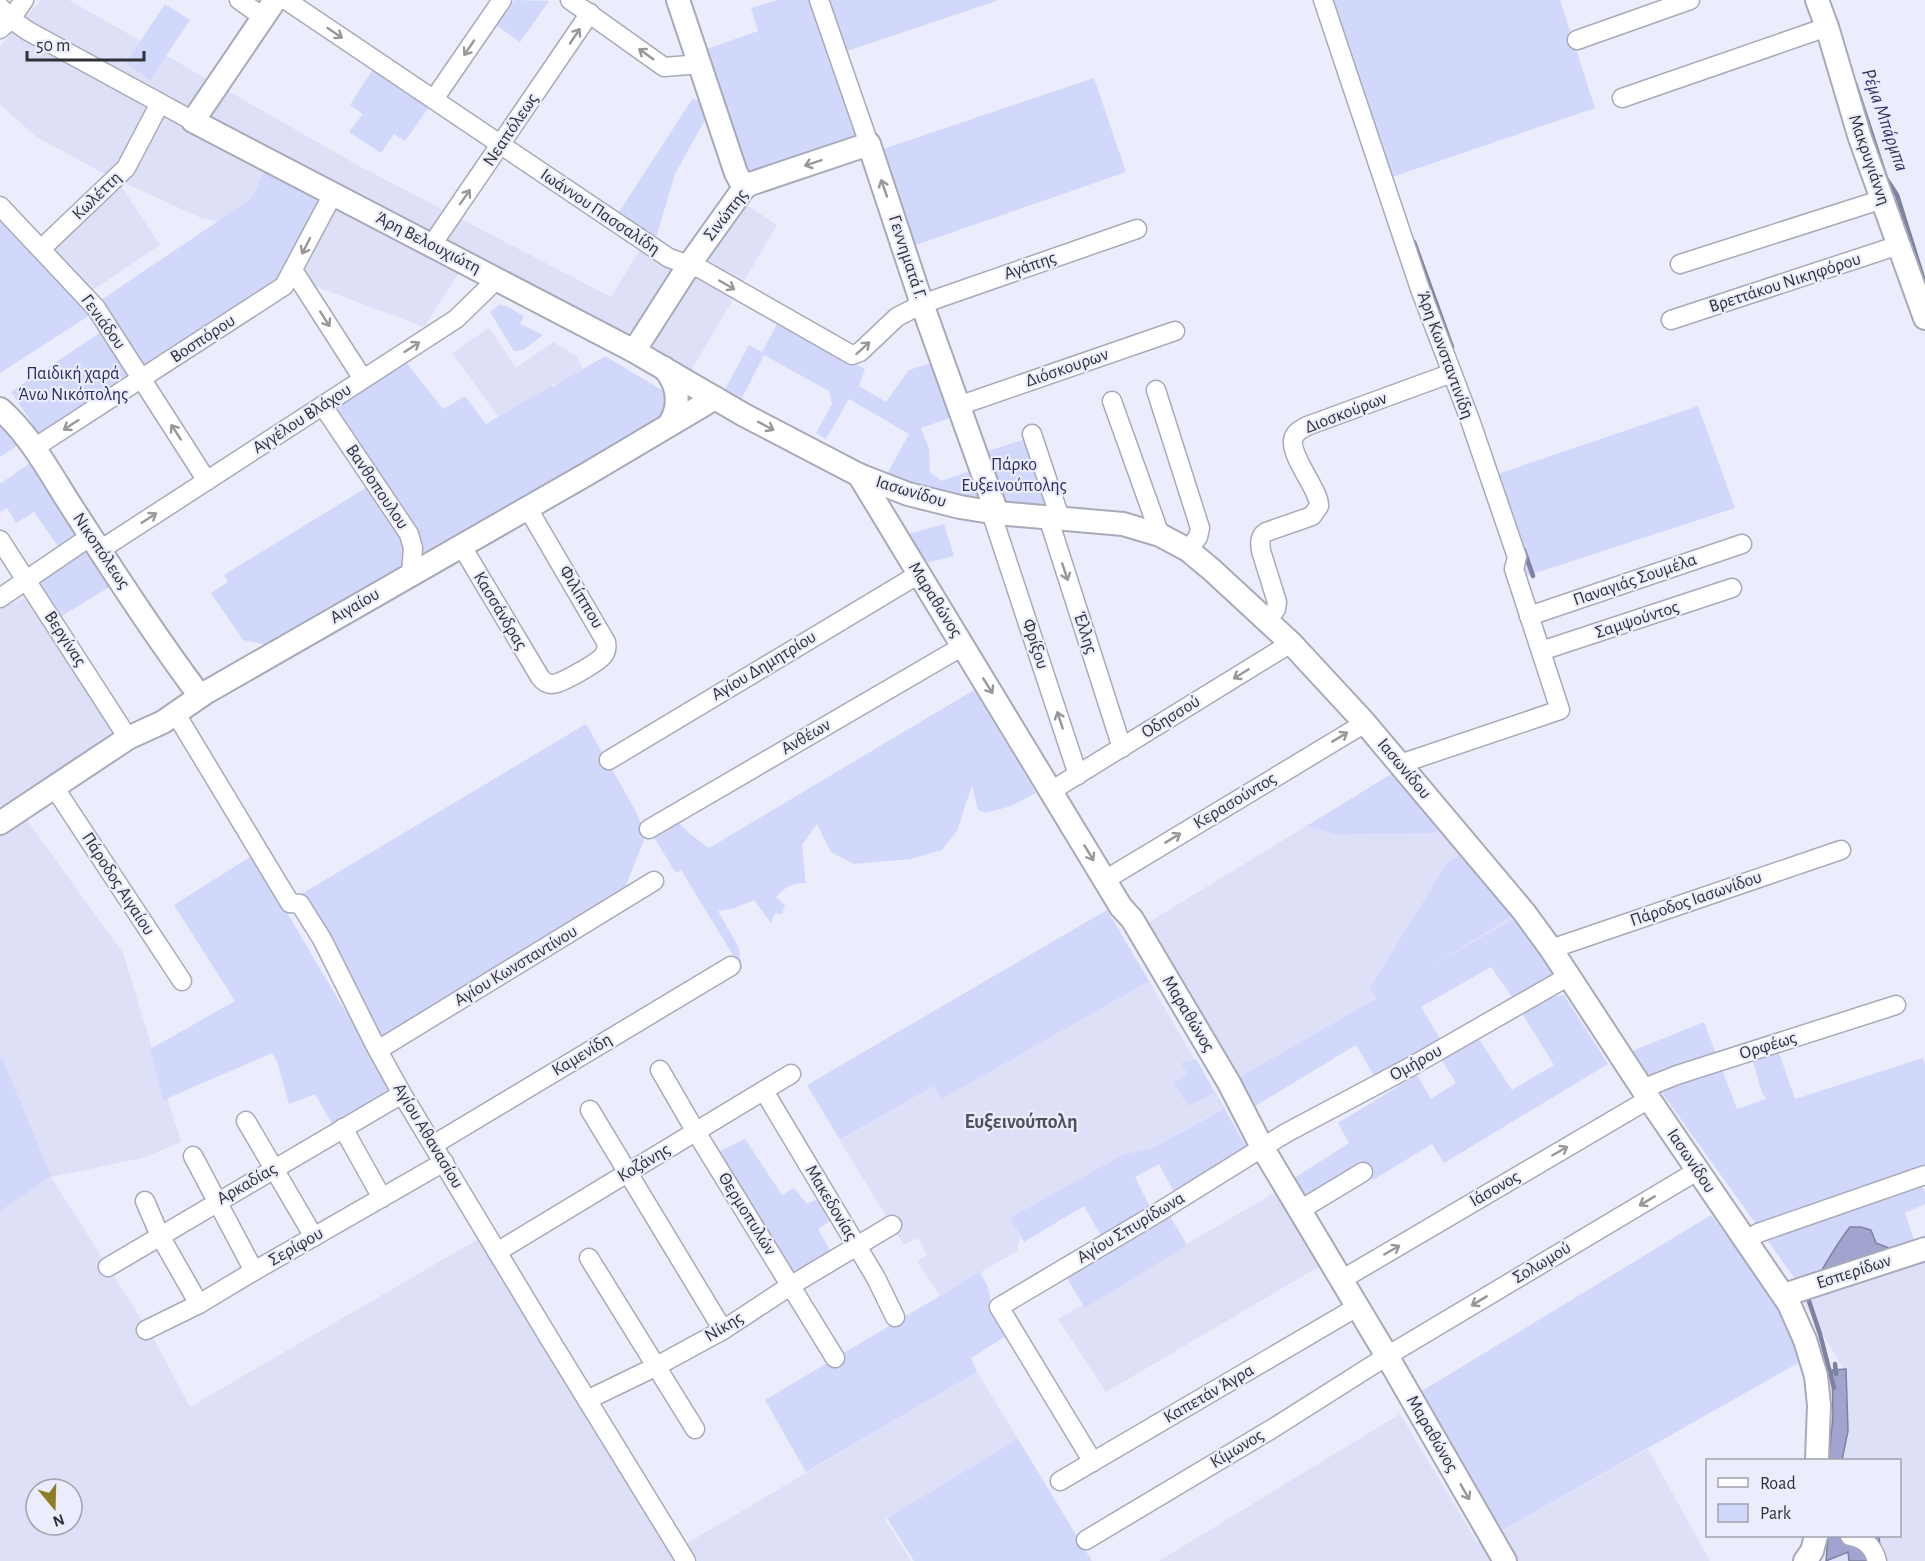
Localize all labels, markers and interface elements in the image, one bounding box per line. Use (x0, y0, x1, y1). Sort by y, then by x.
scale bar (27, 24, 144, 62)
one-way arrow (326, 26, 343, 39)
one-way arrow (569, 29, 581, 45)
text: 50 m (36, 37, 70, 55)
one-way arrow (463, 40, 475, 56)
one-way arrow (639, 47, 655, 60)
water label: Ρέμα Μπάρμπα (1858, 66, 1912, 174)
street label: Νεαπόλεως (480, 90, 542, 170)
street label: Μακρυγιάννη (1845, 112, 1893, 208)
one-way arrow (804, 158, 823, 169)
street label: Ιωάννου Πασσαλίδη (537, 165, 664, 259)
street label: Κωλέττη (69, 168, 125, 224)
one-way arrow (877, 180, 888, 198)
street label: Σινώπης (700, 186, 752, 244)
one-way arrow (458, 189, 471, 206)
street label: Άρη Βελουχιώτη (372, 209, 484, 277)
street label: Γεννηματά Γ. (885, 213, 929, 301)
one-way arrow (300, 236, 311, 254)
street label: Αγάπης (1002, 249, 1058, 283)
street label: Βρεττάκου Νικηφόρου (1707, 250, 1863, 316)
one-way arrow (719, 279, 736, 291)
street label: Άρη Κωνσταντινίδη (1413, 288, 1477, 421)
street label: Γενιάδου (77, 291, 129, 353)
street label: Βοσπόρου (167, 311, 239, 367)
one-way arrow (318, 311, 331, 328)
one-way arrow (403, 341, 420, 353)
one-way arrow (856, 341, 871, 355)
street label: Διόσκουρων (1023, 345, 1111, 391)
park label: Παιδική χαρά Άνω Νικόπολης (18, 365, 128, 404)
street label: Αγγέλου Βλάχου (249, 381, 355, 457)
street label: Διοσκούρων (1302, 389, 1390, 437)
one-way arrow (63, 419, 80, 431)
one-way arrow (756, 421, 774, 432)
one-way arrow (170, 424, 182, 440)
street label: Βανθοπουλου (342, 441, 412, 533)
park label: Πάρκο Ευξεινούπολης (961, 456, 1067, 495)
street label: Ιασωνίδου (874, 472, 949, 511)
street label: Νικοπόλεως (69, 510, 133, 592)
one-way arrow (140, 512, 157, 524)
street label: Παναγιάς Σουμέλα (1571, 550, 1699, 610)
street label: Μαραθώνος (905, 559, 965, 641)
street label: Φιλίππου (555, 562, 608, 632)
one-way arrow (1061, 562, 1072, 581)
street label: Κασσάνδρας (470, 569, 530, 653)
street label: Αιγαίου (327, 584, 383, 627)
street label: Σαμψούντος (1593, 598, 1681, 642)
street label: Βεργίνας (41, 608, 90, 670)
street label: Έλλης (1070, 610, 1100, 656)
street label: Φρίξου (1018, 616, 1053, 671)
street label: Αγίου Δημητρίου (708, 627, 820, 704)
one-way arrow (1233, 668, 1250, 680)
one-way arrow (983, 677, 995, 694)
street label: Οδησσού (1139, 692, 1203, 742)
one-way arrow (1054, 711, 1065, 730)
street label: Ανθέων (778, 716, 834, 758)
one-way arrow (1331, 731, 1348, 743)
street label: Ιασωνίδου (1374, 735, 1435, 803)
street label: Κερασούντος (1191, 769, 1279, 833)
street label: Πάροδος Αιγαίου (78, 829, 159, 939)
one-way arrow (1164, 832, 1181, 844)
one-way arrow (1083, 844, 1095, 861)
street label: Πάροδος Ιασωνίδου (1628, 867, 1764, 930)
street label: Αγίου Κωνσταντίνου (451, 921, 581, 1010)
street label: Μαραθώνος (1158, 973, 1218, 1055)
street label: Καμενίδη (549, 1029, 615, 1080)
street label: Ορφέως (1737, 1029, 1799, 1063)
street label: Ομήρου (1387, 1041, 1445, 1085)
street label: Αγίου Αθανασίου (390, 1080, 467, 1192)
district label: Ευξεινούπολη (964, 1112, 1078, 1132)
street label: Ιασωνίδου (1663, 1125, 1720, 1196)
street label: Κοζάνης (615, 1140, 673, 1186)
one-way arrow (1551, 1145, 1568, 1157)
street label: Αρκαδίας (214, 1159, 280, 1208)
street label: Μακεδονίας (802, 1162, 861, 1244)
street label: Ιάσονος (1467, 1168, 1523, 1210)
street label: Θερμοπυλών (715, 1170, 780, 1259)
street label: Αγίου Σπυρίδωνα (1074, 1188, 1188, 1267)
one-way arrow (1639, 1195, 1656, 1207)
street label: Σερίφου (265, 1223, 326, 1270)
street label: Σολωμού (1510, 1239, 1574, 1287)
one-way arrow (1383, 1244, 1400, 1256)
street label: Εσπερίδων (1814, 1250, 1894, 1293)
one-way arrow (1471, 1295, 1488, 1307)
street label: Νίκης (701, 1308, 746, 1345)
street label: Καπετάν Άγρα (1161, 1361, 1257, 1427)
street label: Μαραθώνος (1403, 1393, 1461, 1475)
street label: Κίμωνος (1207, 1425, 1267, 1472)
legend (1706, 1459, 1901, 1537)
text: Road (1760, 1475, 1796, 1493)
north arrow (24, 1477, 84, 1537)
one-way arrow (1459, 1483, 1471, 1500)
text: Park (1760, 1505, 1792, 1523)
text: N (51, 1511, 66, 1530)

